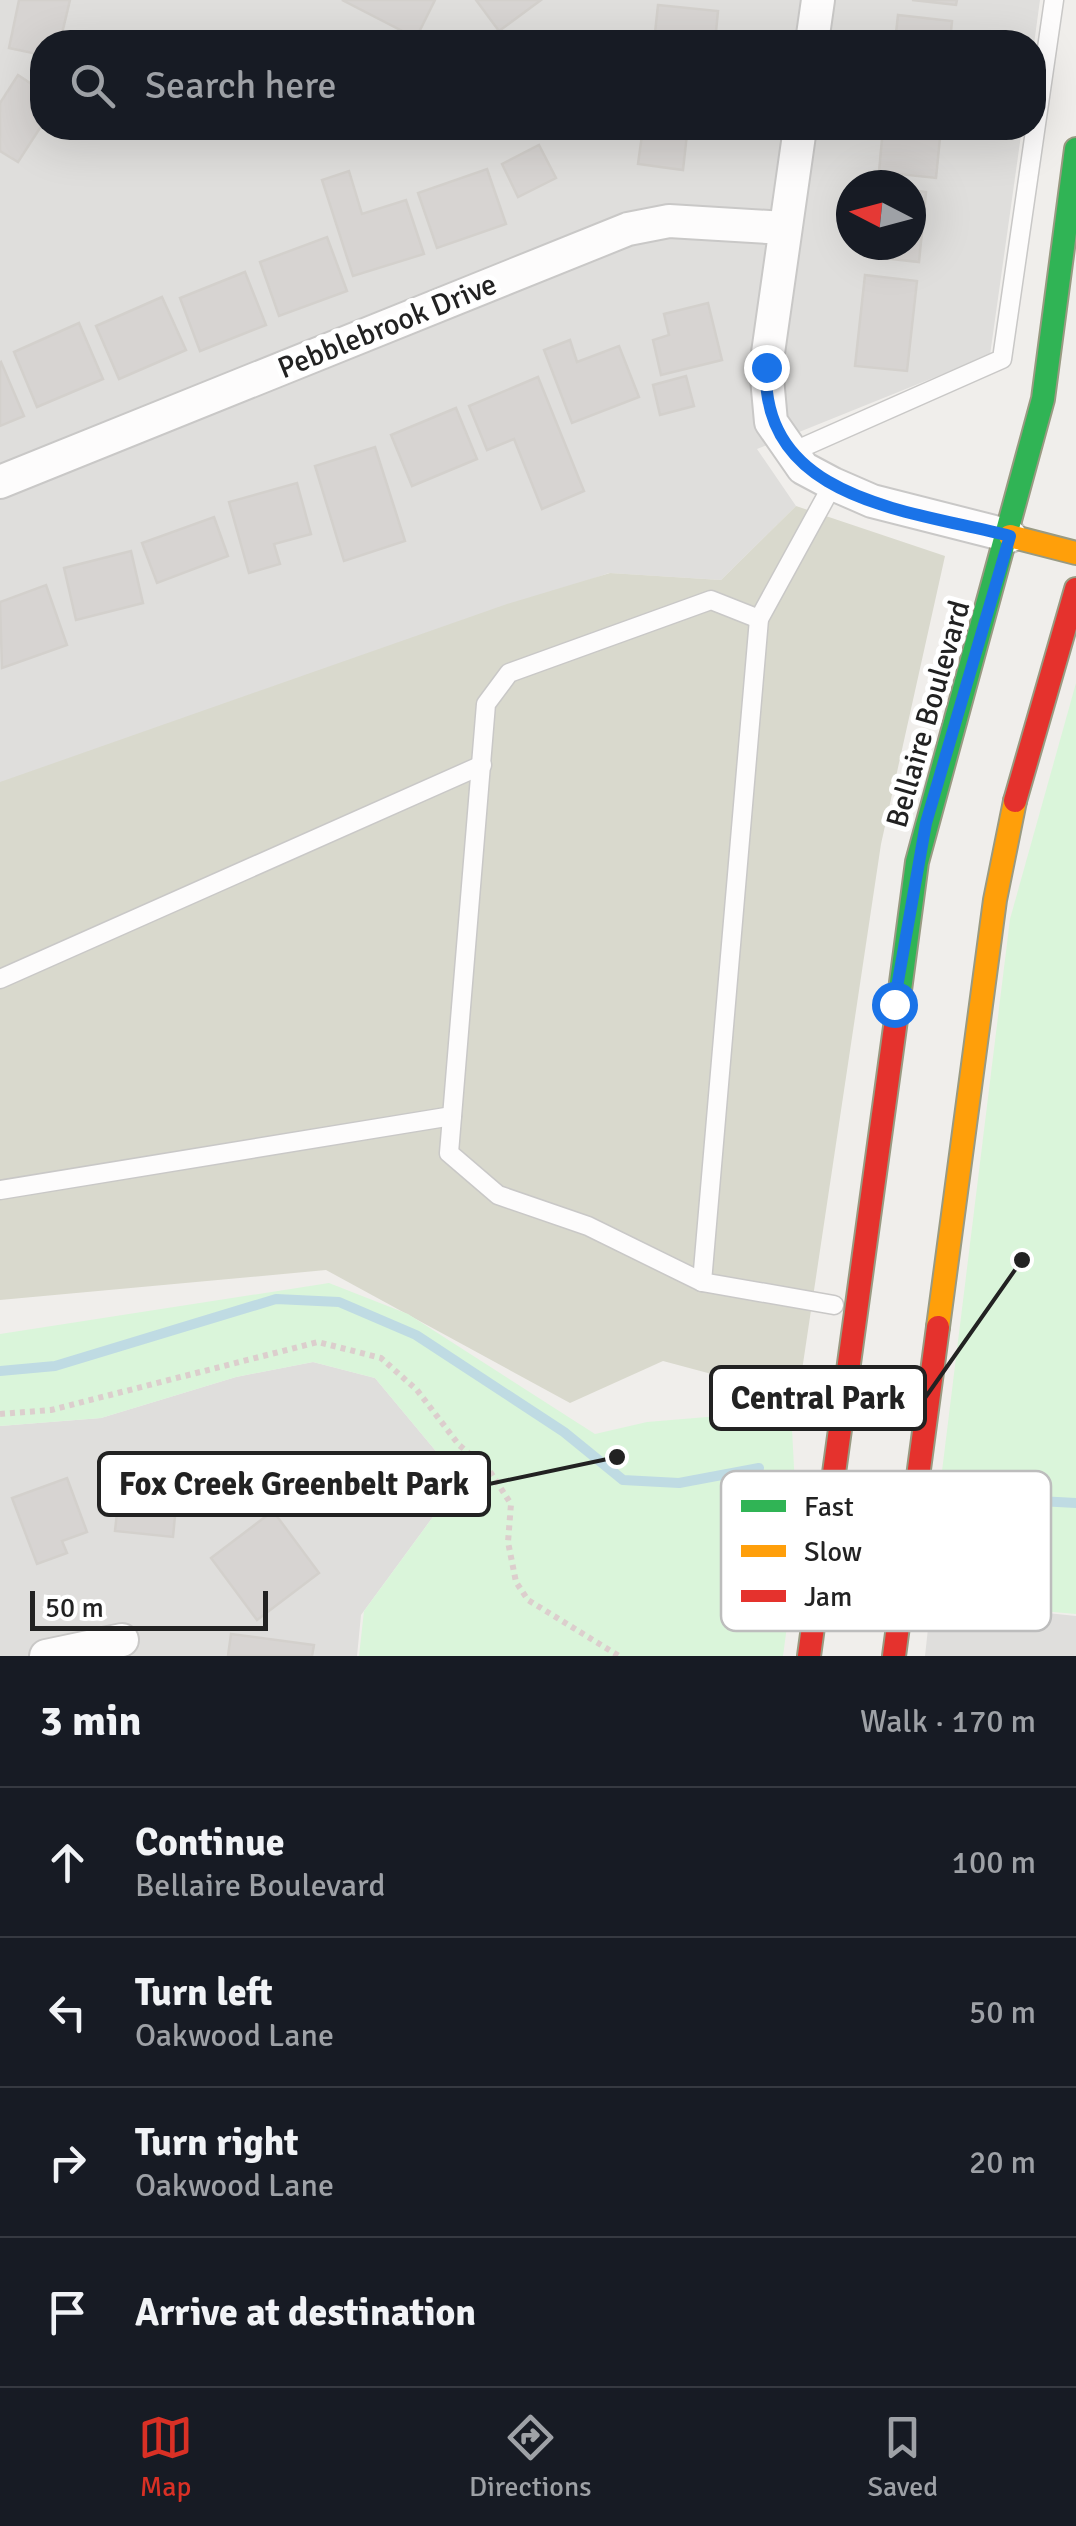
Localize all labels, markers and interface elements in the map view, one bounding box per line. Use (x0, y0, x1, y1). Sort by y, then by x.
search box (30, 30, 1046, 140)
icon: search (65, 58, 120, 113)
text: Search here (145, 62, 337, 109)
north arrow (836, 170, 926, 260)
street label: Pebblebrook Drive (272, 266, 502, 387)
route end (744, 345, 790, 391)
street label: Bellaire Boulevard (878, 596, 979, 832)
route start (872, 982, 918, 1028)
callout: Central Park (711, 1367, 925, 1429)
text: Central Park (731, 1379, 906, 1418)
callout: Fox Creek Greenbelt Park (99, 1453, 489, 1515)
text: Fox Creek Greenbelt Park (119, 1465, 469, 1504)
legend (721, 1471, 1051, 1631)
text: Fast (804, 1490, 854, 1524)
text: Slow (804, 1535, 862, 1569)
text: Jam (804, 1580, 852, 1614)
scale bar (30, 1586, 268, 1630)
text: 50 m (45, 1591, 104, 1625)
text: 3 min (40, 1696, 141, 1747)
text: Walk · 170 m (860, 1702, 1036, 1741)
text: Continue (135, 1819, 285, 1866)
icon: ahead (40, 1835, 95, 1890)
text: 100 m (952, 1843, 1036, 1882)
text: Bellaire Boulevard (135, 1866, 385, 1905)
text: Turn left (135, 1969, 273, 2016)
icon: left (40, 1985, 95, 2040)
text: 50 m (969, 1993, 1036, 2032)
text: Oakwood Lane (135, 2016, 334, 2055)
text: Turn right (135, 2119, 299, 2166)
icon: right (40, 2135, 95, 2190)
text: 20 m (969, 2143, 1036, 2182)
text: Oakwood Lane (135, 2166, 334, 2205)
icon: arrive (40, 2285, 95, 2340)
text: Arrive at destination (135, 2289, 476, 2336)
tab: Map (138, 2410, 193, 2504)
tab: Directions (469, 2410, 591, 2504)
tab: Saved (867, 2410, 938, 2504)

